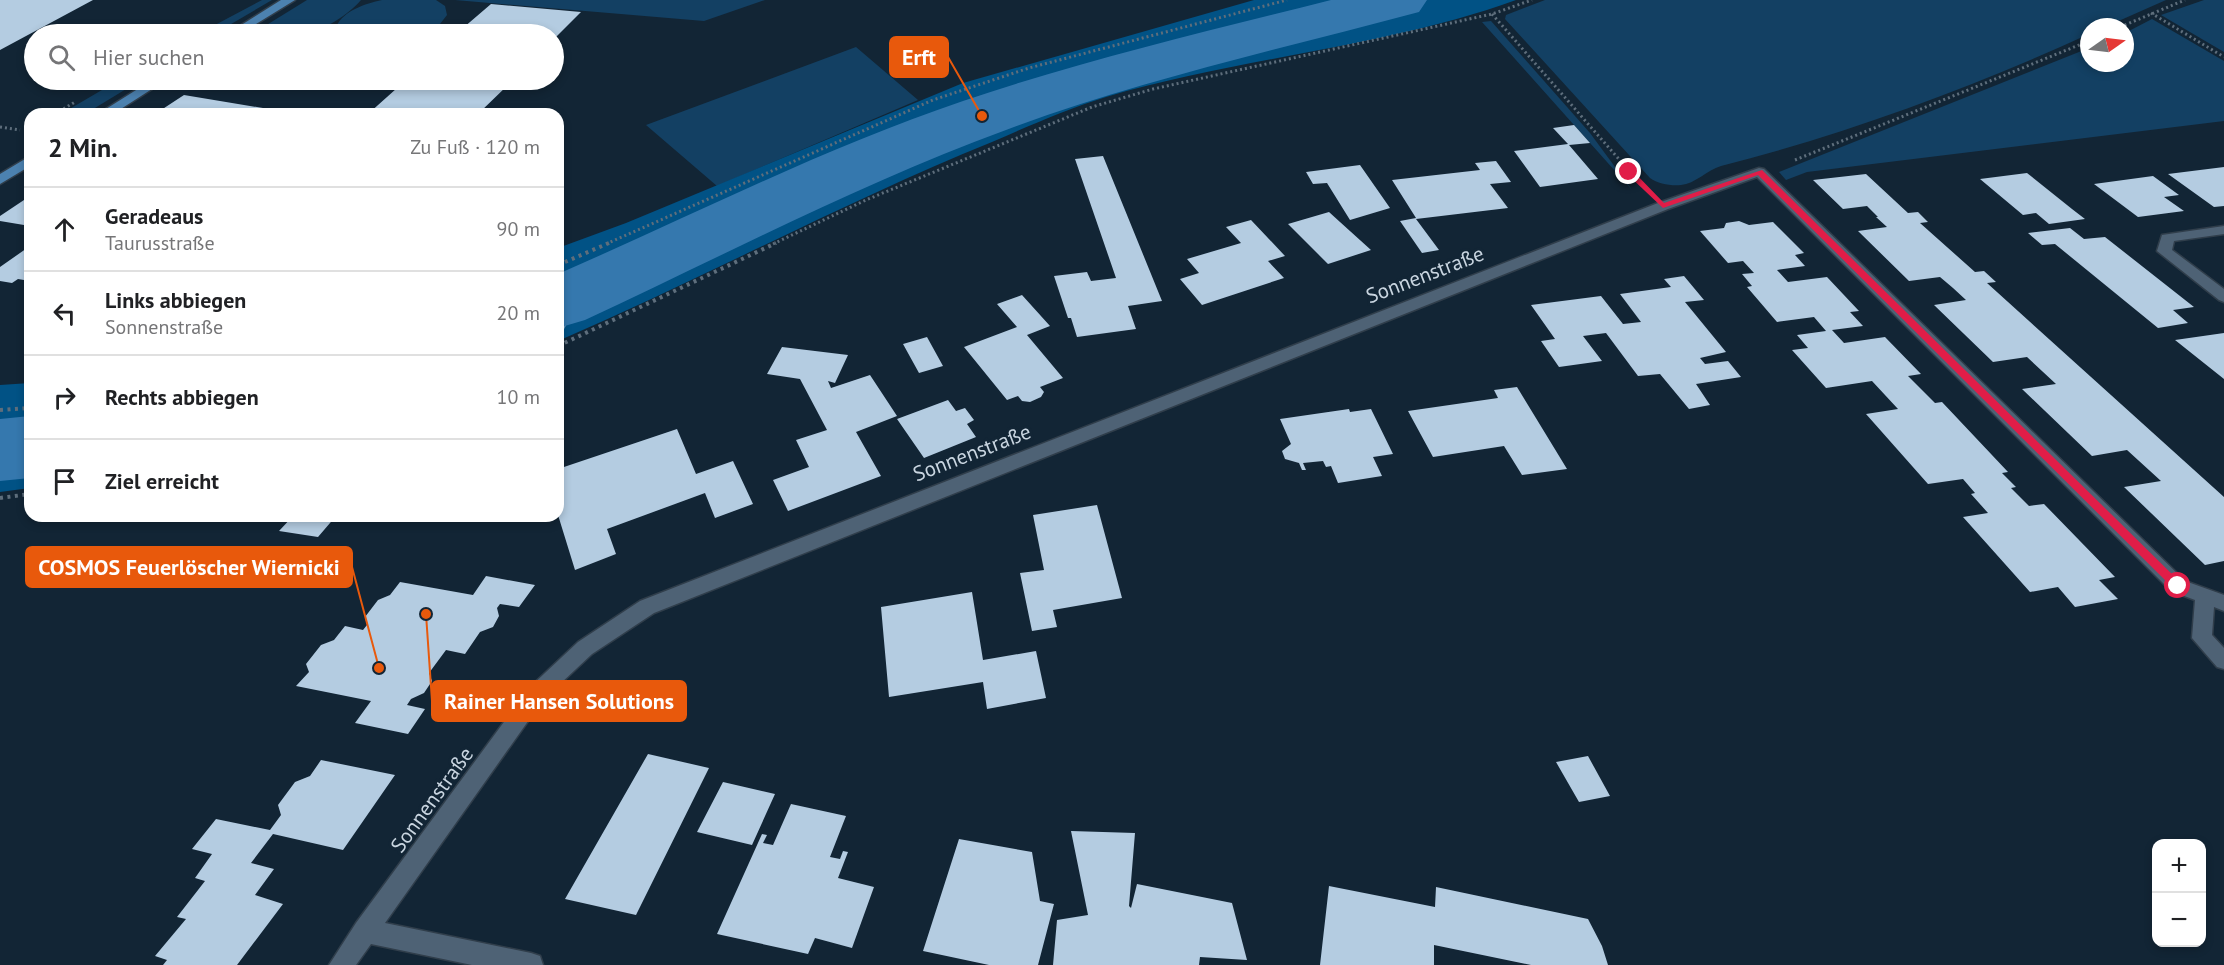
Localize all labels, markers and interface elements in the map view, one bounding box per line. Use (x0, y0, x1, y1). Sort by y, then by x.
north arrow (2080, 18, 2134, 72)
search box (24, 24, 564, 90)
callout: Erft (890, 37, 948, 77)
icon: search (45, 41, 78, 74)
text: Hier suchen (93, 43, 205, 71)
text: Erft (902, 43, 936, 71)
text: 2 Min. (48, 131, 118, 164)
text: Zu Fuß · 120 m (410, 134, 540, 160)
route end (1615, 158, 1641, 184)
text: Geradeaus (105, 202, 203, 230)
icon: ahead (48, 213, 81, 246)
text: 90 m (497, 216, 540, 242)
text: Taurusstraße (105, 230, 215, 256)
street label: Sonnenstraße (1362, 240, 1488, 309)
text: Links abbiegen (105, 286, 246, 314)
icon: left (48, 297, 81, 330)
text: 20 m (497, 300, 540, 326)
text: Sonnenstraße (105, 314, 223, 340)
icon: right (48, 381, 81, 414)
text: Rechts abbiegen (105, 383, 259, 411)
text: 10 m (497, 384, 540, 410)
street label: Sonnenstraße (909, 418, 1035, 487)
icon: arrive (48, 465, 81, 498)
text: Ziel erreicht (105, 467, 219, 495)
callout: COSMOS Feuerlöscher Wiernicki (26, 547, 352, 587)
text: COSMOS Feuerlöscher Wiernicki (38, 553, 340, 581)
route start (2164, 572, 2190, 598)
callout: Rainer Hansen Solutions (432, 681, 686, 721)
text: Rainer Hansen Solutions (444, 687, 674, 715)
street label: Sonnenstraße (384, 742, 479, 858)
map controls (2152, 839, 2206, 947)
button: + (2152, 839, 2206, 893)
button: − (2152, 893, 2206, 947)

